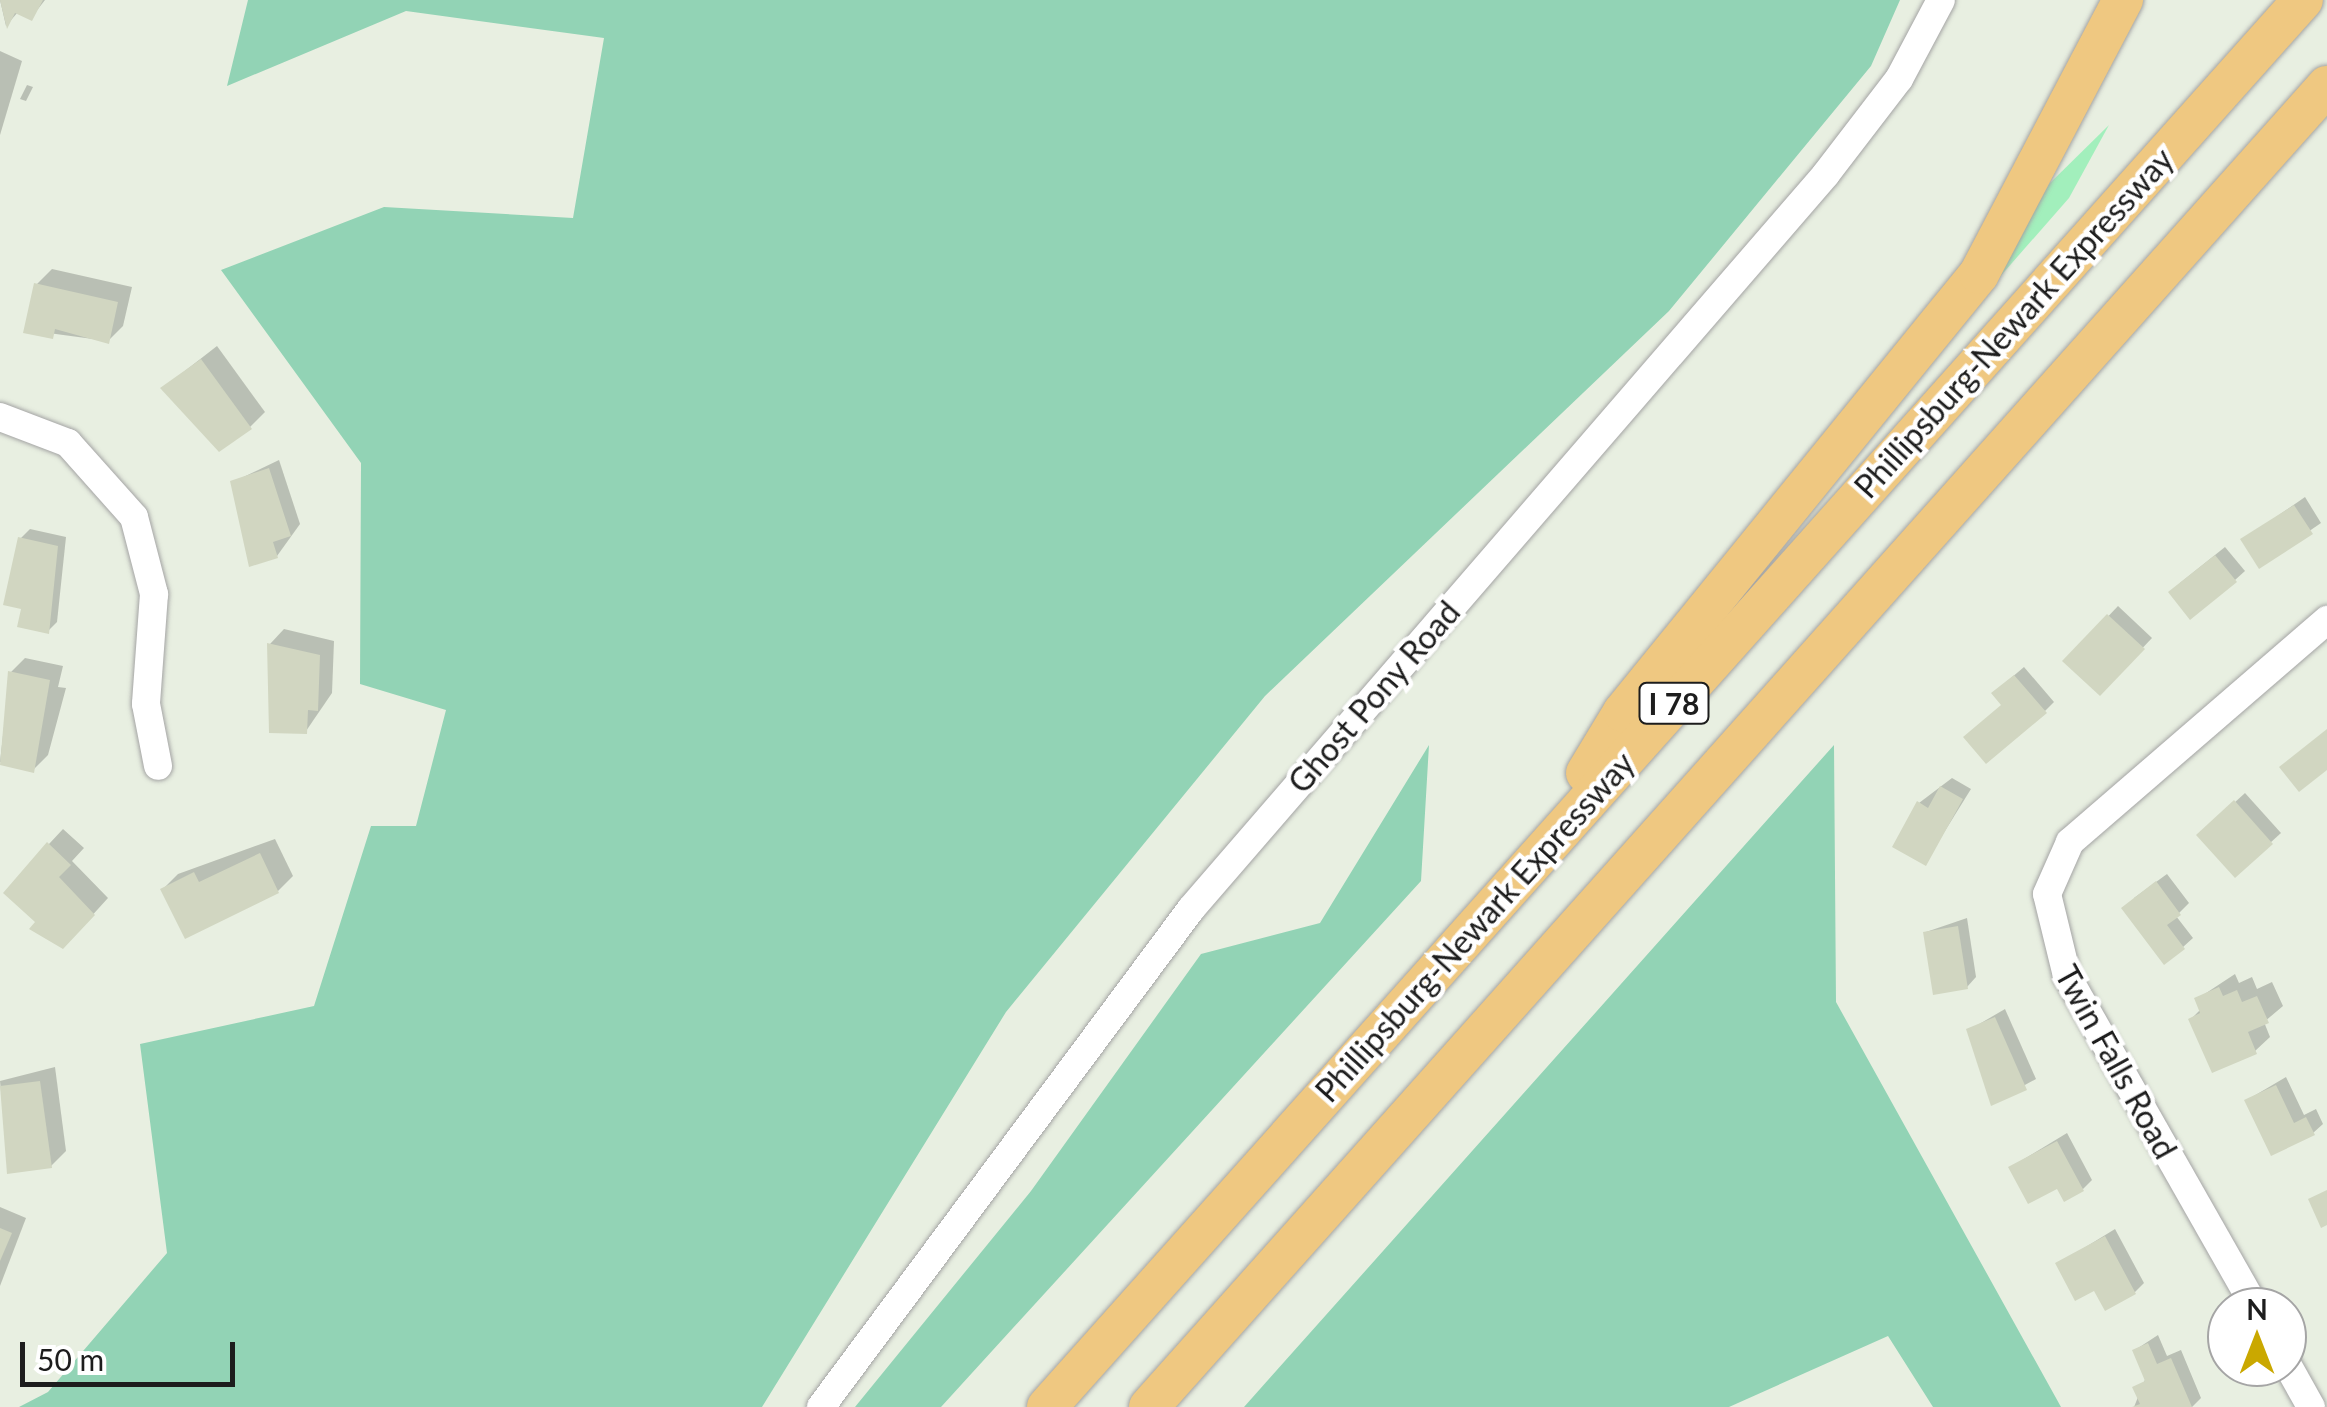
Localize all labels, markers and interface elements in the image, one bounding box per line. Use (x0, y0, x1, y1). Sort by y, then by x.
street label: Phillipsburg-Newark Expressway (1847, 140, 2181, 506)
street label: Ghost Pony Road (1280, 593, 1468, 801)
road number: I 78 (1636, 678, 1712, 728)
street label: Phillipsburg-Newark Expressway (1308, 744, 1642, 1110)
street label: Twin Falls Road (2047, 959, 2185, 1165)
north arrow (2207, 1287, 2307, 1387)
text: N (2246, 1292, 2268, 1326)
scale bar (25, 1322, 240, 1384)
text: 50 m (37, 1341, 104, 1377)

